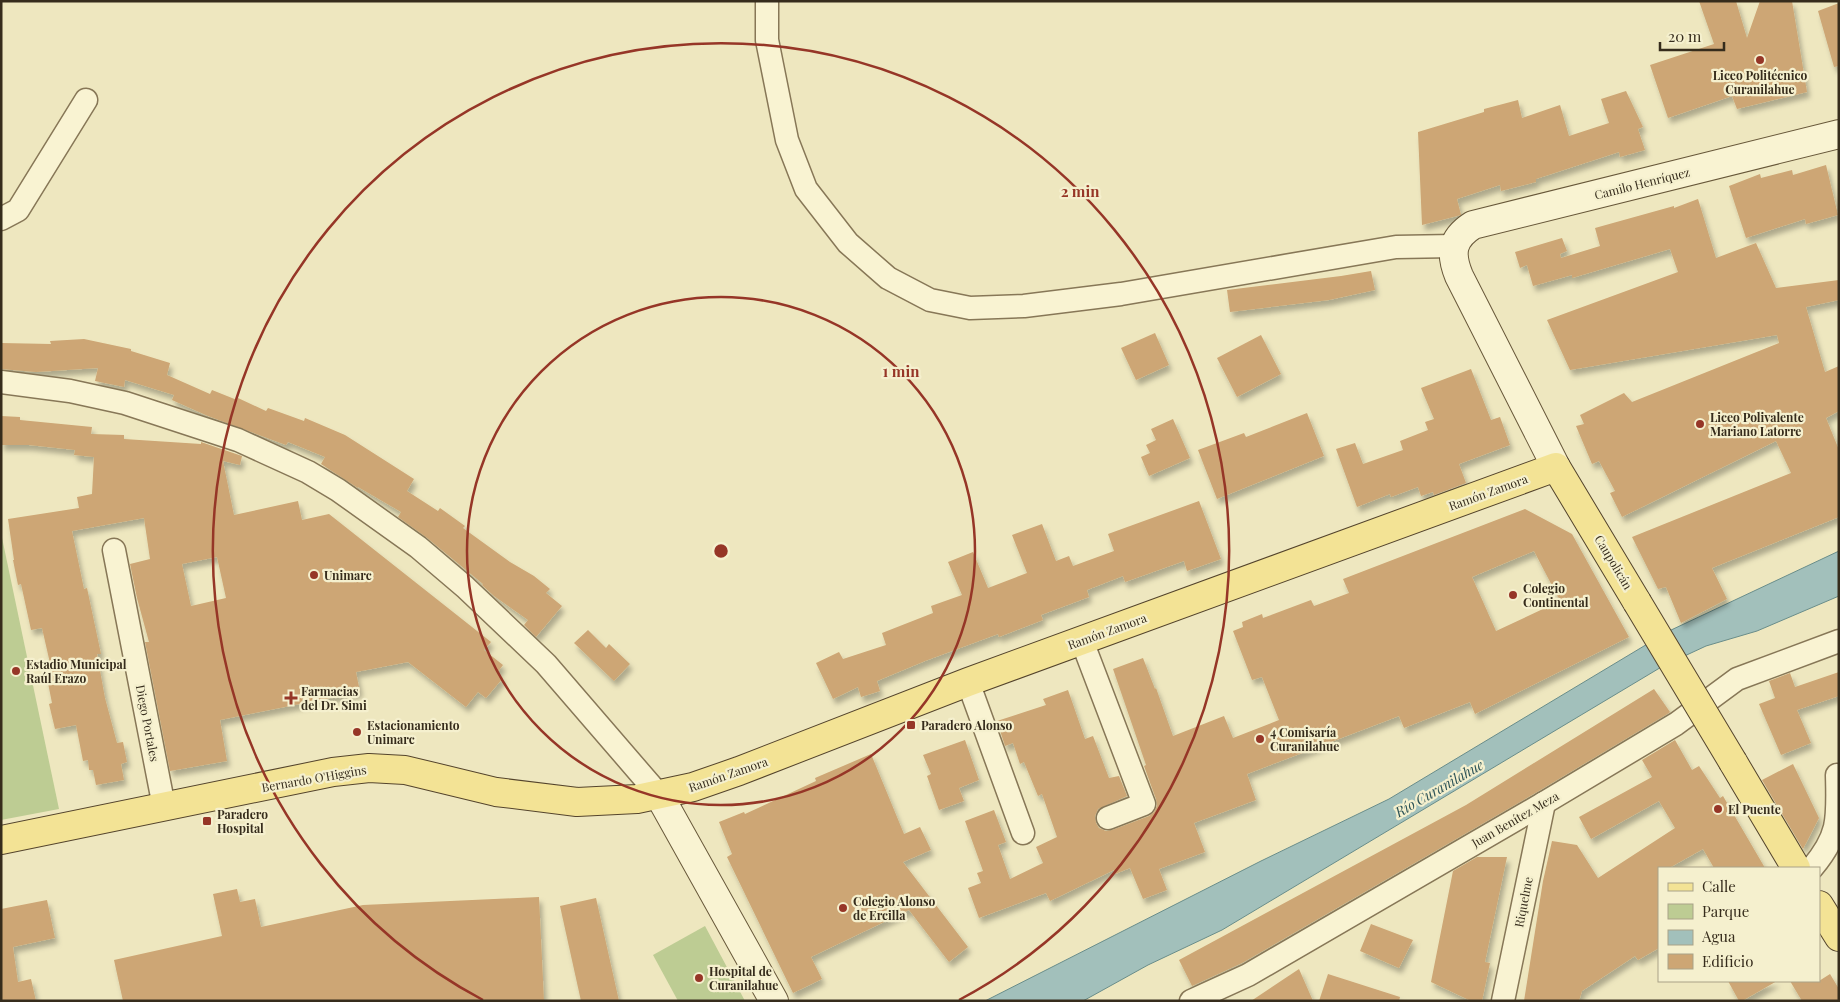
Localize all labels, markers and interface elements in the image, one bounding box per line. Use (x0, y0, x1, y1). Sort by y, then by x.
scale bar (1660, 20, 1724, 52)
text: 20 m (1668, 26, 1702, 46)
marker: Liceo Politécnico Curanilahue (1754, 54, 1766, 66)
place label: Liceo Politécnico Curanilahue (1713, 67, 1807, 97)
street label: Camilo Henríquez (1593, 163, 1692, 203)
text: 2 min (1061, 181, 1100, 201)
text: 1 min (883, 361, 920, 381)
place label: Liceo Polivalente Mariano Latorre (1710, 409, 1804, 439)
marker: Liceo Polivalente Mariano Latorre (1694, 418, 1706, 430)
street label: Ramón Zamora (1446, 470, 1530, 514)
street label: Caupolicán (1592, 532, 1636, 592)
centre of rings (712, 542, 730, 560)
place label: Unimarc (324, 567, 372, 583)
marker: Unimarc (308, 569, 320, 581)
place label: Colegio Continental (1523, 580, 1589, 610)
marker: Colegio Continental (1507, 589, 1519, 601)
street label: Ramón Zamora (1065, 609, 1149, 653)
place label: Estadio Municipal Raúl Erazo (26, 656, 127, 686)
marker: Estadio Municipal Raúl Erazo (10, 665, 22, 677)
street label: Diego Portales (133, 683, 163, 763)
place label: Farmacias del Dr. Simi (301, 683, 367, 713)
marker: Farmacias del Dr. Simi (285, 692, 297, 704)
place label: Estacionamiento Unimarc (367, 717, 460, 747)
place label: Paradero Alonso (921, 717, 1013, 733)
marker: Paradero Alonso (905, 719, 917, 731)
place label: 4 Comisaría Curanilahue (1270, 724, 1339, 754)
marker: Estacionamiento Unimarc (351, 726, 363, 738)
marker: 4 Comisaría Curanilahue (1254, 733, 1266, 745)
street label: Ramón Zamora (686, 753, 770, 795)
water label: Río Curanilahue (1390, 755, 1487, 822)
street label: Bernardo O'Higgins (260, 761, 368, 795)
street label: Juan Benítez Meza (1468, 788, 1561, 851)
place label: El Puente (1728, 801, 1781, 817)
marker: El Puente (1712, 803, 1724, 815)
place label: Paradero Hospital (217, 806, 268, 836)
marker: Paradero Hospital (201, 815, 213, 827)
legend (1658, 867, 1820, 982)
street label: Riquelme (1510, 875, 1536, 929)
text: Calle (1702, 876, 1736, 896)
place label: Colegio Alonso de Ercilla (853, 893, 936, 923)
text: Parque (1702, 901, 1749, 921)
marker: Colegio Alonso de Ercilla (837, 902, 849, 914)
text: Agua (1701, 926, 1736, 946)
text: Edificio (1702, 951, 1753, 971)
place label: Hospital de Curanilahue (709, 963, 778, 993)
marker: Hospital de Curanilahue (693, 972, 705, 984)

